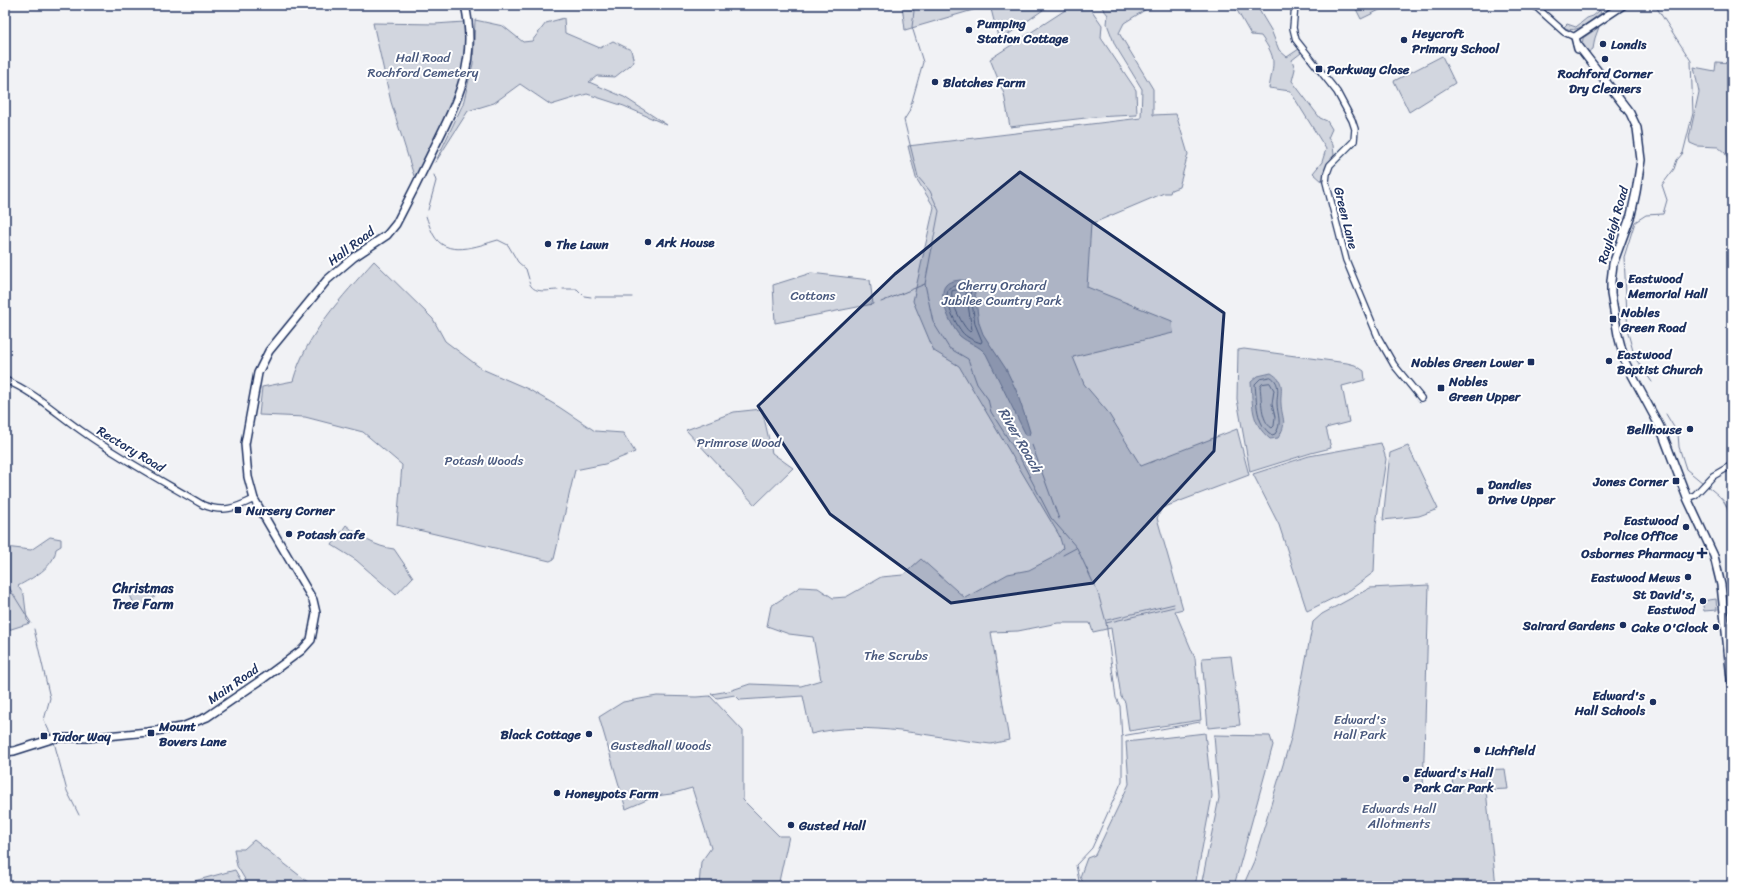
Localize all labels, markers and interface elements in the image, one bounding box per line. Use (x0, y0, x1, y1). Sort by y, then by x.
place label: Pumping Station Cottage (976, 12, 1069, 50)
place label: Heycroft Primary School (1411, 22, 1500, 60)
marker: Pumping Station Cottage (964, 25, 974, 35)
place label: Londis (1611, 33, 1647, 56)
marker: Heycroft Primary School (1399, 35, 1409, 45)
marker: Londis (1598, 39, 1608, 49)
park label: Hall Road Rochford Cemetery (368, 46, 479, 84)
marker: Rochford Corner Dry Cleaners (1600, 54, 1610, 64)
place label: Parkway Close (1327, 58, 1410, 81)
place label: Rochford Corner Dry Cleaners (1557, 62, 1654, 100)
marker: Parkway Close (1314, 64, 1324, 74)
place label: Blatches Farm (943, 71, 1025, 94)
marker: Blatches Farm (930, 77, 940, 87)
street label: Rayleigh Road (1591, 182, 1635, 267)
street label: Green Lane (1327, 184, 1365, 252)
street label: Hall Road (322, 220, 381, 272)
place label: Ark House (655, 231, 715, 254)
place label: The Lawn (556, 233, 610, 256)
marker: Ark House (643, 237, 653, 247)
marker: The Lawn (543, 239, 553, 249)
place label: Eastwood Memorial Hall (1627, 267, 1709, 305)
park label: Cherry Orchard Jubilee Country Park (941, 274, 1062, 312)
marker: Eastwood Memorial Hall (1615, 280, 1625, 290)
park label: Cottons (790, 284, 836, 307)
place label: Nobles Green Road (1620, 301, 1687, 339)
marker: Nobles Green Road (1608, 314, 1618, 324)
place label: Eastwood Baptist Church (1617, 343, 1703, 381)
place label: Nobles Green Lower (1410, 351, 1525, 374)
marker: Eastwood Baptist Church (1604, 356, 1614, 366)
marker: Nobles Green Lower (1526, 357, 1536, 367)
place label: Nobles Green Upper (1448, 370, 1522, 408)
marker: Nobles Green Upper (1436, 383, 1446, 393)
water label: River Roach (991, 402, 1050, 479)
place label: Bellhouse (1627, 418, 1682, 441)
street label: Rectory Road (92, 419, 171, 479)
marker: Bellhouse (1685, 424, 1695, 434)
park label: Primrose Wood (697, 431, 782, 454)
park label: Potash Woods (445, 449, 523, 472)
place label: Jones Corner (1592, 470, 1670, 493)
place label: Dandies Drive Upper (1488, 473, 1556, 511)
marker: Jones Corner (1671, 476, 1681, 486)
marker: Dandies Drive Upper (1475, 486, 1485, 496)
place label: Nursery Corner (245, 499, 336, 522)
marker: Nursery Corner (233, 505, 243, 515)
place label: Eastwood Police Office (1603, 509, 1679, 547)
marker: Eastwood Police Office (1681, 522, 1691, 532)
place label: Potash cafe (297, 523, 366, 546)
marker: Potash cafe (284, 529, 294, 539)
place label: Osbornes Pharmacy (1580, 542, 1695, 565)
marker: Osbornes Pharmacy (1697, 548, 1707, 558)
place label: Eastwood Mews (1591, 566, 1681, 589)
marker: Eastwood Mews (1683, 572, 1693, 582)
district label: Christmas Tree Farm (111, 576, 174, 617)
place label: St David's, Eastwod (1632, 583, 1696, 621)
marker: St David's, Eastwod (1698, 596, 1708, 606)
place label: Sairard Gardens (1522, 614, 1616, 637)
place label: Cake O'Clock (1630, 616, 1709, 639)
marker: Sairard Gardens (1618, 620, 1628, 630)
marker: Cake O'Clock (1711, 622, 1721, 632)
park label: The Scrubs (864, 644, 928, 667)
street label: Main Road (202, 657, 265, 710)
place label: Edward's Hall Schools (1574, 684, 1646, 722)
marker: Edward's Hall Schools (1648, 697, 1658, 707)
park label: Edward's Hall Park (1334, 708, 1387, 746)
place label: Mount Bovers Lane (158, 715, 227, 753)
place label: Black Cottage (501, 723, 581, 746)
place label: Tudor Way (52, 725, 111, 748)
marker: Mount Bovers Lane (146, 728, 156, 738)
marker: Black Cottage (584, 729, 594, 739)
marker: Tudor Way (39, 731, 49, 741)
park label: Gustedhall Woods (611, 734, 711, 757)
place label: Lichfield (1485, 739, 1536, 762)
marker: Lichfield (1472, 745, 1482, 755)
place label: Edward's Hall Park Car Park (1414, 761, 1495, 799)
marker: Edward's Hall Park Car Park (1401, 774, 1411, 784)
place label: Honeypots Farm (564, 782, 659, 805)
marker: Honeypots Farm (552, 788, 562, 798)
park label: Edwards Hall Allotments (1362, 797, 1436, 835)
place label: Gusted Hall (798, 814, 867, 837)
marker: Gusted Hall (786, 820, 796, 830)

